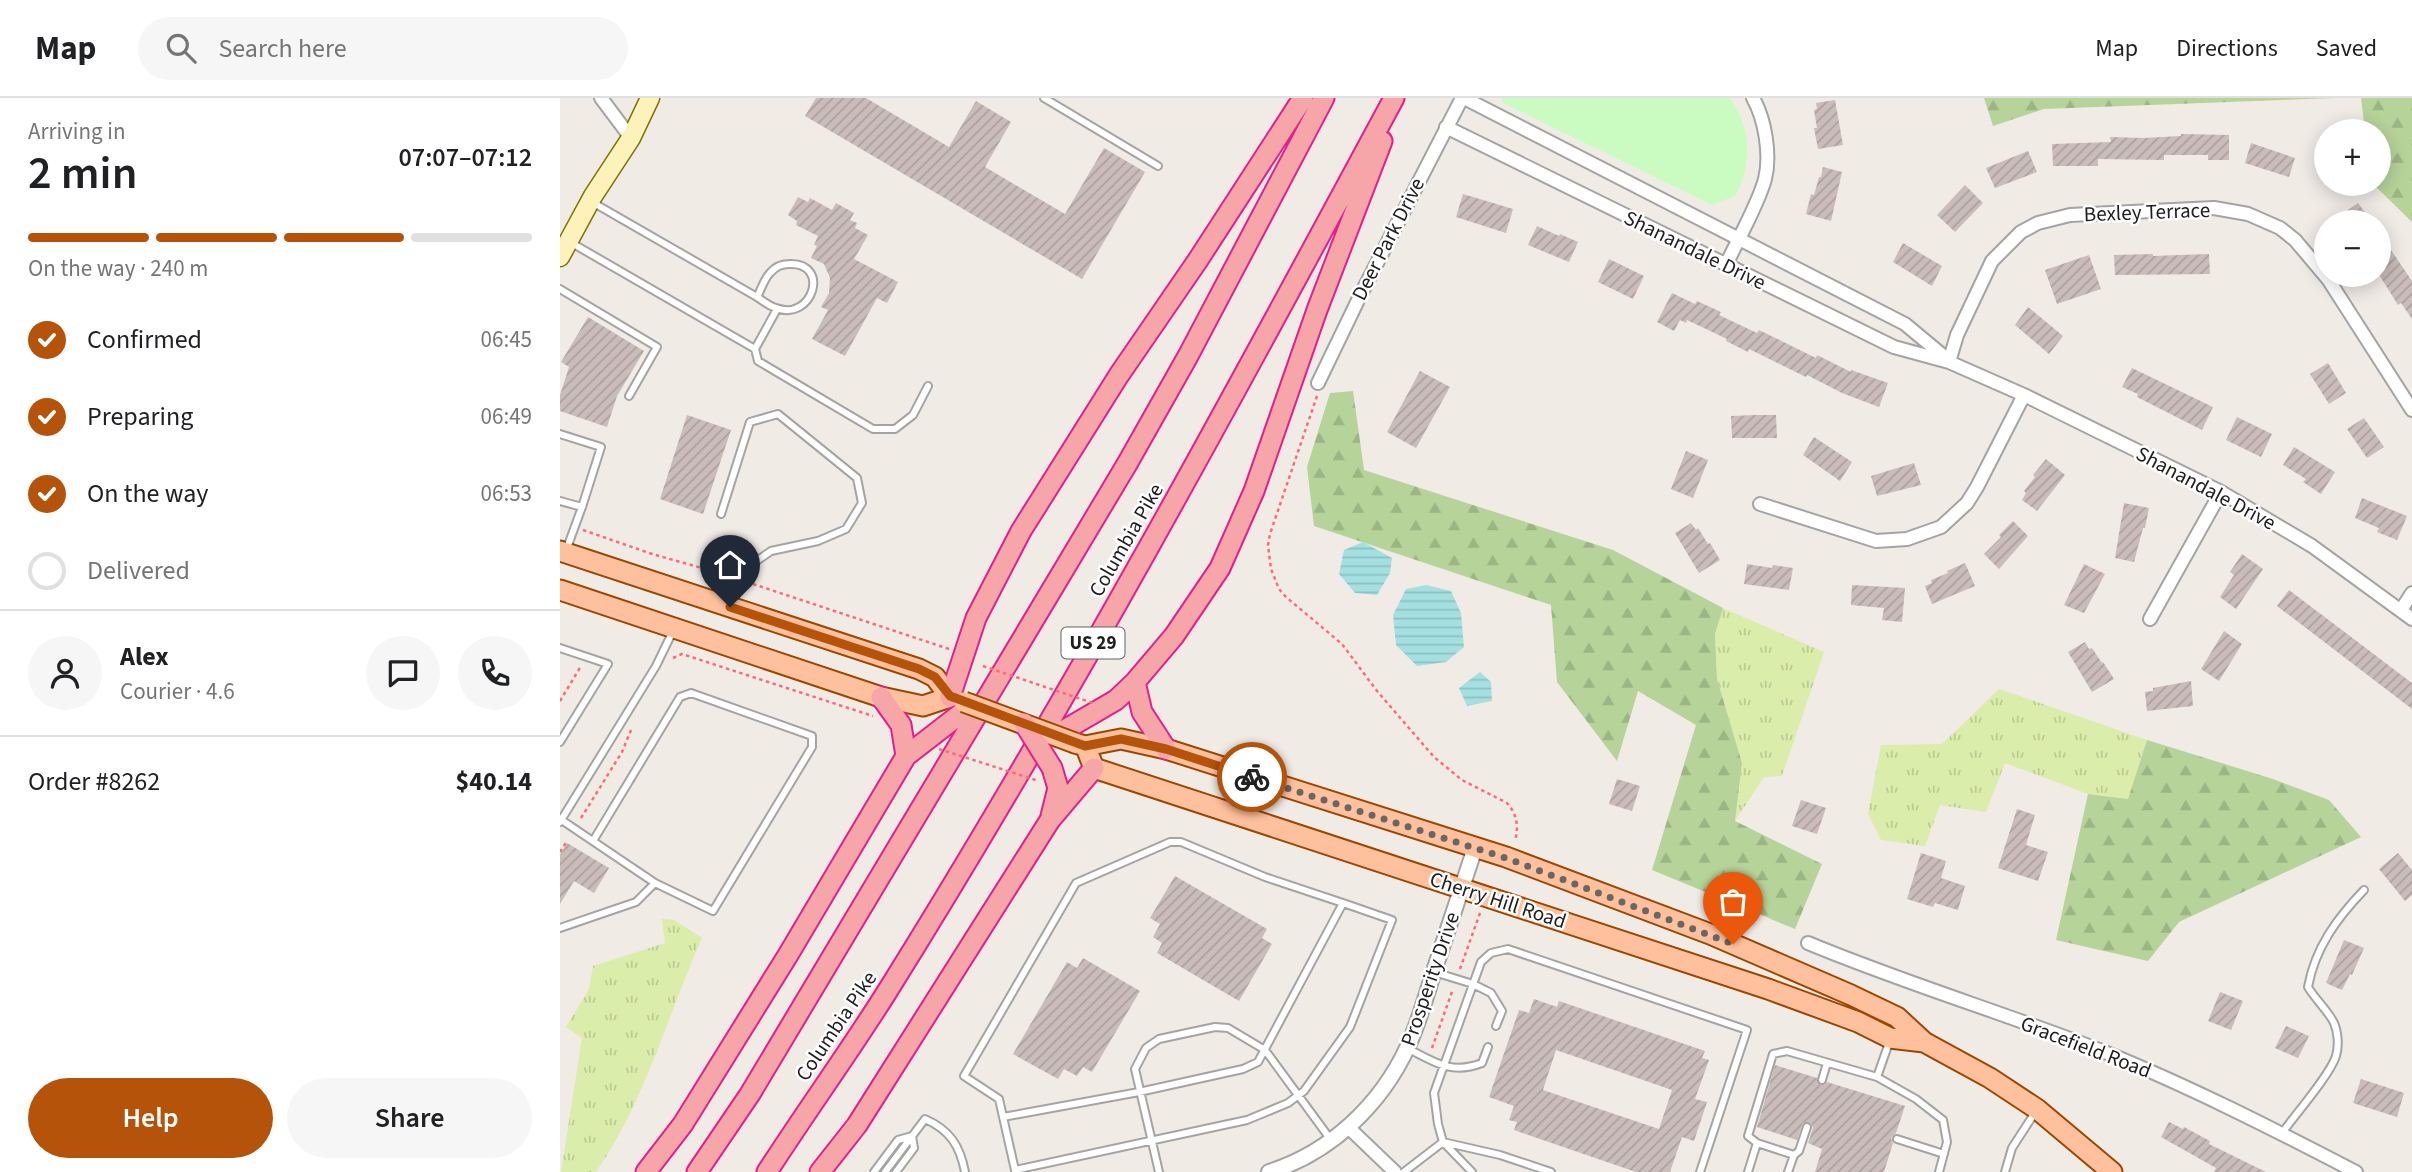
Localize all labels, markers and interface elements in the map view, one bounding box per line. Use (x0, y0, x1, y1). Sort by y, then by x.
search box (138, 17, 628, 80)
text: Map (35, 25, 96, 72)
icon: search (162, 29, 200, 67)
text: Search here (218, 30, 347, 67)
text: Map (2095, 31, 2138, 66)
text: Directions (2176, 31, 2278, 66)
text: Saved (2316, 31, 2377, 66)
text: Arriving in (28, 115, 126, 148)
map controls (2314, 119, 2391, 287)
button: + (2314, 119, 2391, 196)
text: 07:07–07:12 (399, 139, 532, 176)
text: 2 min (28, 141, 137, 206)
street label: Deer Park Drive (1344, 172, 1432, 306)
street label: Bexley Terrace (2083, 195, 2211, 229)
street label: Shanandale Drive (1619, 203, 1771, 297)
button: − (2314, 210, 2391, 287)
text: On the way · 240 m (28, 252, 208, 285)
icon: check (28, 321, 66, 359)
text: Confirmed (87, 321, 202, 358)
text: 06:45 (481, 323, 532, 356)
icon: check (28, 398, 66, 436)
text: Preparing (87, 398, 193, 435)
text: 06:49 (481, 400, 532, 433)
street label: Shanandale Drive (2131, 438, 2281, 538)
icon: check (28, 475, 66, 513)
text: On the way (87, 475, 208, 512)
text: 06:53 (481, 477, 532, 510)
street label: Columbia Pike (1081, 478, 1171, 602)
pin (700, 535, 760, 607)
icon: home (711, 546, 749, 584)
text: Delivered (87, 552, 190, 589)
road number: US 29 (1062, 628, 1124, 658)
button: person (28, 636, 102, 710)
button: chat (366, 636, 440, 710)
button: phone (458, 636, 532, 710)
text: Alex (120, 638, 169, 675)
text: Courier · 4.6 (120, 675, 235, 708)
courier (1217, 742, 1287, 812)
icon: bike (1233, 758, 1271, 796)
text: Order #8262 (28, 763, 160, 800)
text: $40.14 (456, 763, 532, 800)
street label: Cherry Hill Road (1426, 864, 1570, 936)
pin (1703, 872, 1763, 944)
icon: bag (1714, 883, 1752, 921)
street label: Prosperity Drive (1393, 908, 1467, 1050)
street label: Columbia Pike (788, 965, 884, 1087)
street label: Gracefield Road (2016, 1008, 2156, 1086)
button: Help (28, 1078, 273, 1158)
button: Share (287, 1078, 532, 1158)

